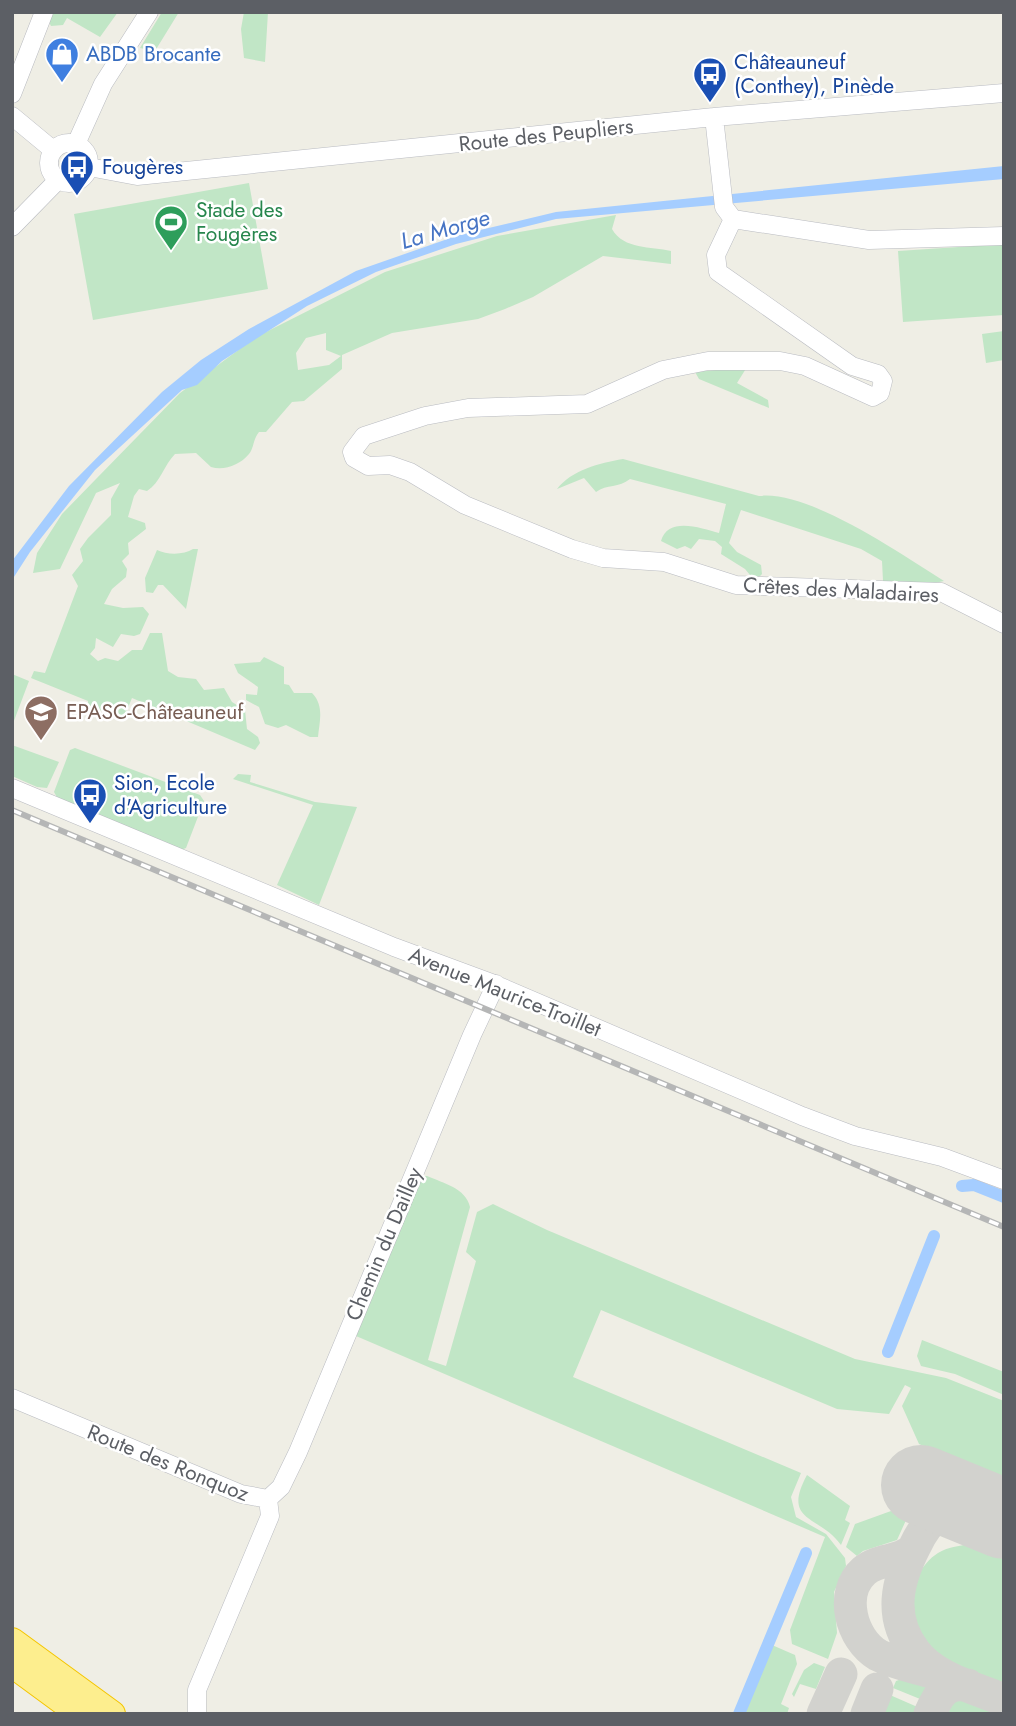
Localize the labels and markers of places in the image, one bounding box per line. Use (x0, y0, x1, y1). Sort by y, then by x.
shop icon: ABDB Brocante (43, 35, 81, 84)
place label: ABDB Brocante (86, 39, 221, 69)
place label: Châteauneuf (Conthey), Pinède (734, 47, 894, 101)
bus stop icon: Châteauneuf (Conthey), Pinède (691, 55, 729, 104)
bus stop icon: Fougères (58, 148, 96, 197)
place label: Fougères (102, 152, 183, 182)
place label: Stade des Fougères (196, 195, 283, 249)
sports icon: Stade des Fougères (152, 203, 190, 252)
school or university icon: EPASC-Châteauneuf (22, 693, 60, 742)
place label: EPASC-Châteauneuf (66, 697, 244, 727)
place label: Sion, Ecole d'Agriculture (114, 768, 227, 822)
bus stop icon: Sion, Ecole d'Agriculture (71, 776, 109, 825)

